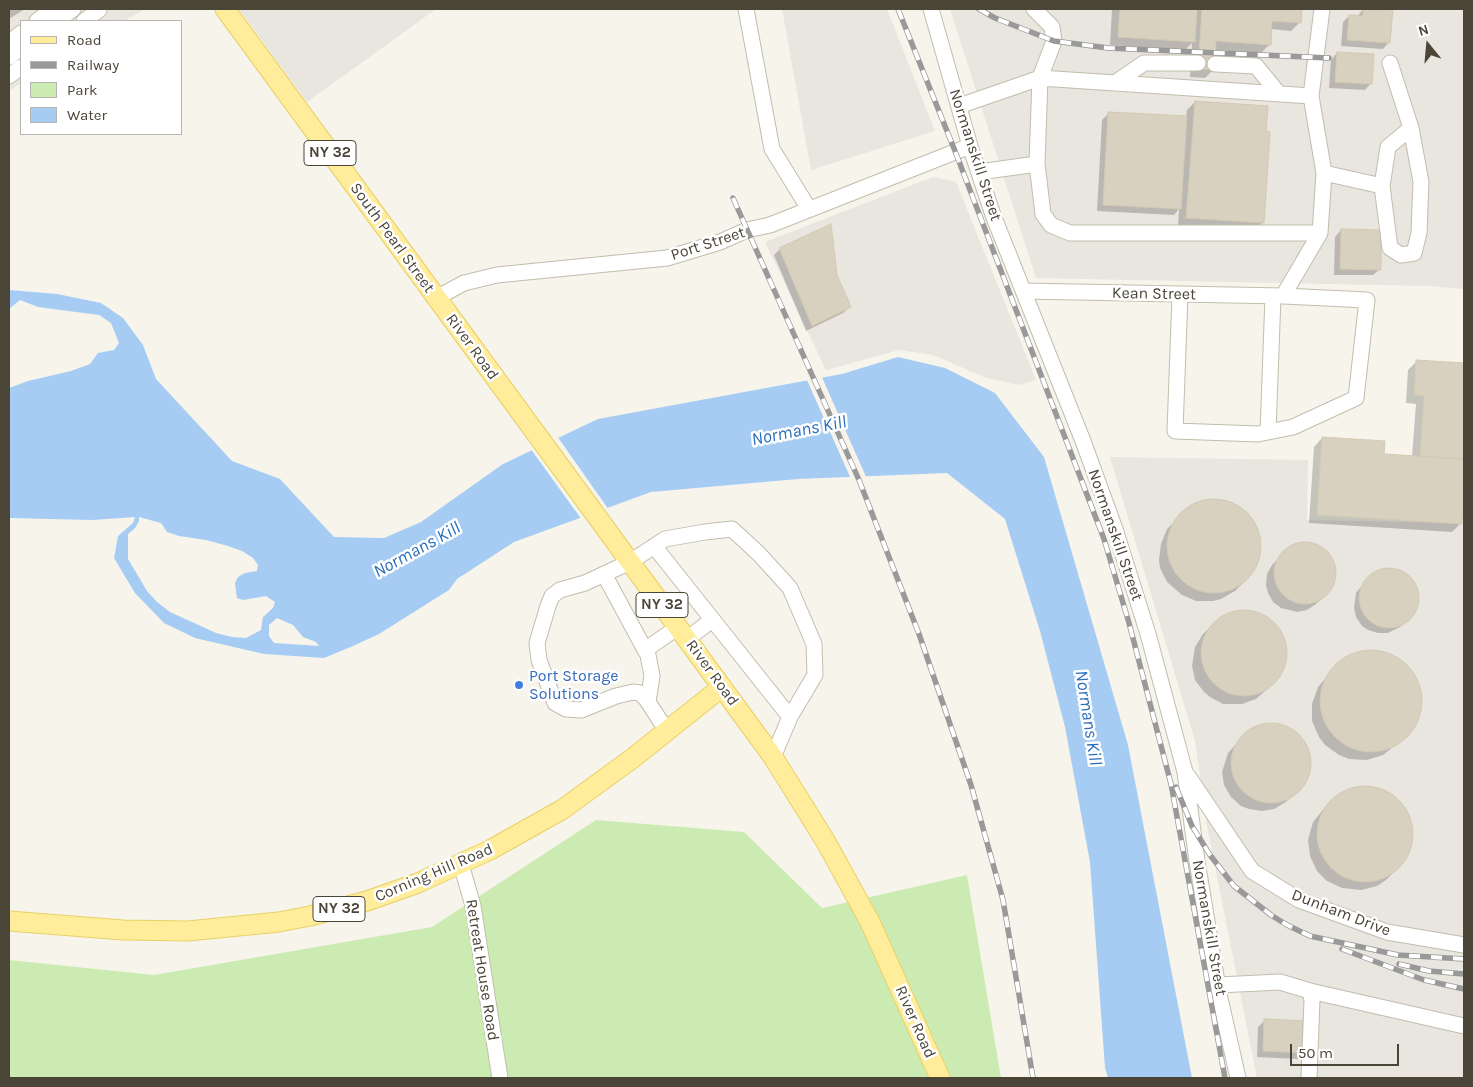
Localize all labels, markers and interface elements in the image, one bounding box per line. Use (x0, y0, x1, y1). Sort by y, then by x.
legend (20, 20, 182, 135)
north arrow (1403, 20, 1453, 70)
text: N (1416, 21, 1431, 40)
text: Road (67, 31, 102, 49)
text: Railway (67, 56, 119, 74)
text: Park (67, 81, 97, 99)
street label: Normanskill Street (945, 87, 1005, 223)
text: Water (67, 106, 107, 124)
road number: NY 32 (304, 140, 356, 166)
street label: South Pearl Street (346, 179, 438, 297)
street label: Port Street (668, 223, 748, 265)
street label: Kean Street (1112, 284, 1196, 304)
street label: River Road (442, 310, 502, 384)
water label: Normans Kill (750, 411, 848, 451)
street label: Normanskill Street (1083, 467, 1147, 603)
water label: Normans Kill (370, 517, 464, 583)
road number: NY 32 (636, 592, 688, 618)
street label: River Road (682, 636, 742, 710)
place label: Port Storage Solutions (529, 666, 618, 704)
water label: Normans Kill (1070, 669, 1106, 767)
marker: Port Storage Solutions (513, 679, 525, 691)
street label: Corning Hill Road (372, 839, 496, 907)
street label: Normanskill Street (1188, 858, 1230, 998)
street label: Dunham Drive (1289, 885, 1393, 941)
road number: NY 32 (313, 896, 365, 922)
street label: Retreat House Road (461, 898, 503, 1042)
street label: River Road (891, 983, 939, 1061)
scale bar (1293, 1034, 1402, 1066)
text: 50 m (1298, 1044, 1333, 1062)

